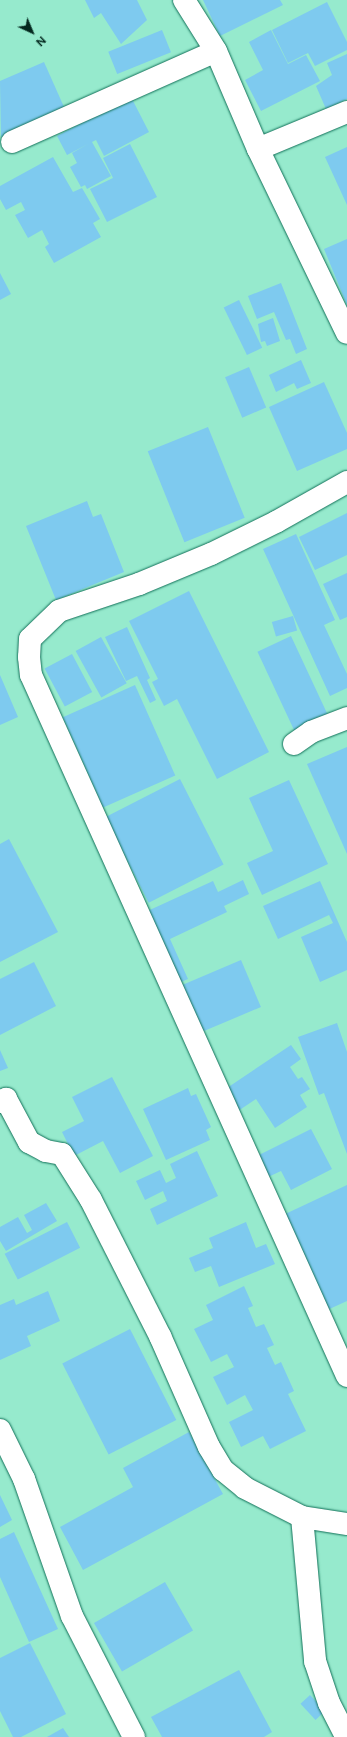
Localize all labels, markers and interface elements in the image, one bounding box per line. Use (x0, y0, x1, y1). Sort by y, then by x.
north arrow (12, 12, 52, 52)
text: N (33, 33, 48, 49)

